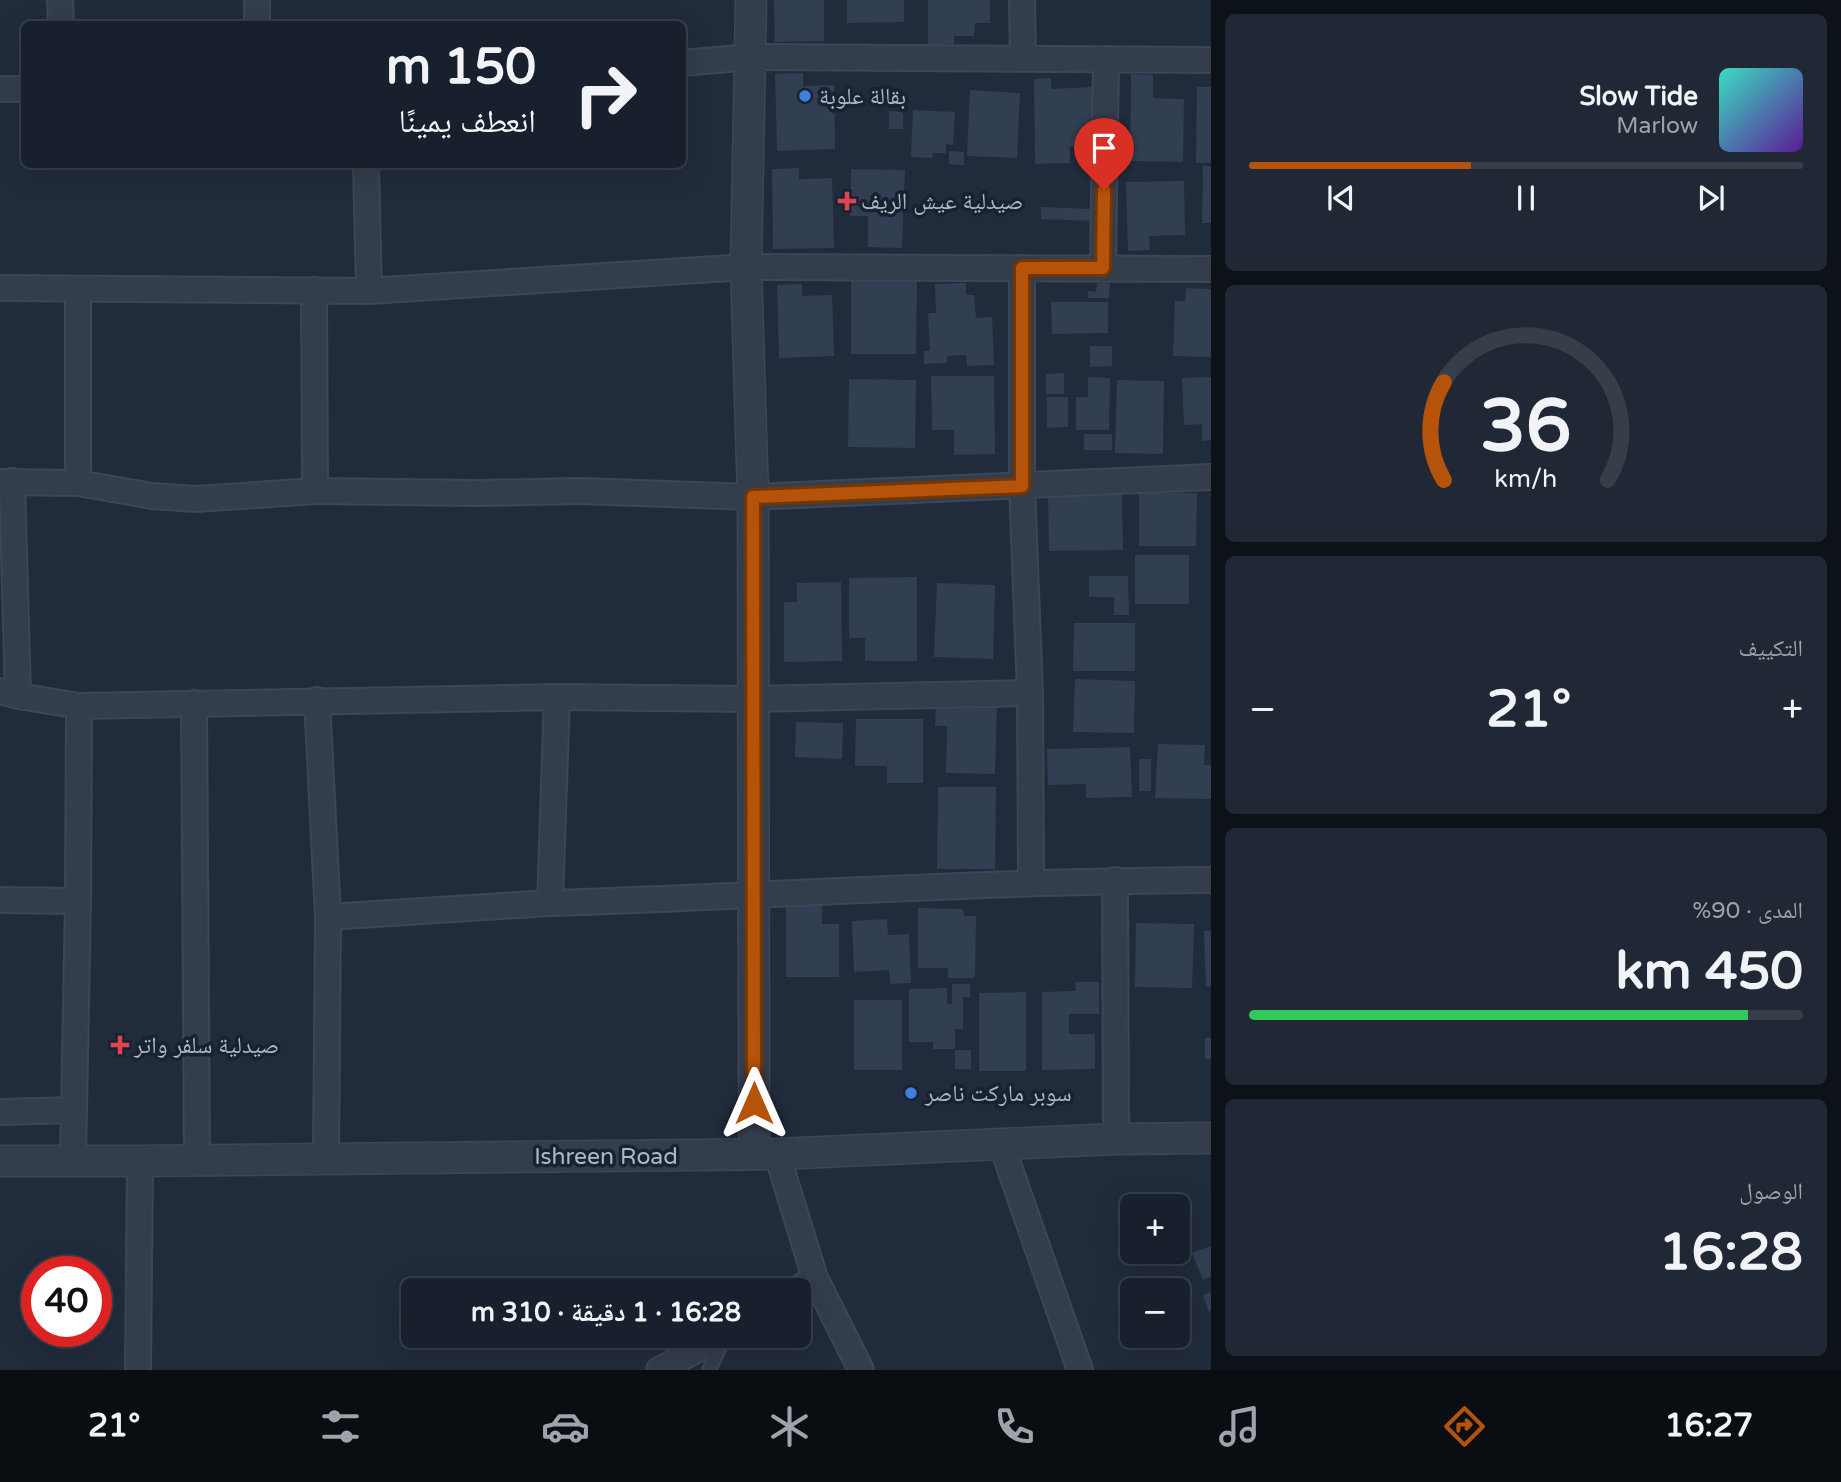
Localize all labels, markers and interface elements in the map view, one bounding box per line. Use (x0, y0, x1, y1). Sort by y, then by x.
text: 150 m (386, 38, 536, 97)
icon: right (560, 49, 651, 140)
text: Slow Tide (1580, 81, 1698, 112)
place label: بقالة علوبة (819, 83, 906, 111)
marker: بقالة علوبة (797, 88, 813, 104)
text: انعطف يمينًا (399, 103, 536, 141)
text: Marlow (1616, 112, 1698, 140)
pin (1074, 118, 1134, 190)
icon: arrive (1085, 129, 1123, 167)
icon: previous (1322, 179, 1360, 217)
icon: pause (1507, 179, 1545, 217)
icon: next (1692, 179, 1730, 217)
place label: صيدلية عيش الريف (861, 188, 1023, 216)
marker: صيدلية عيش الريف (839, 193, 855, 209)
text: 36 (1480, 383, 1572, 471)
text: km/h (1495, 464, 1557, 494)
text: التكييف (1738, 635, 1803, 663)
text: 21° (1486, 678, 1571, 741)
text: − (1249, 687, 1276, 733)
text: + (1782, 687, 1803, 733)
text: المدى · 90% (1692, 897, 1803, 925)
text: 450 km (1615, 940, 1803, 1003)
place label: صيدلية سلفر واتر (133, 1032, 279, 1060)
marker: صيدلية سلفر واتر (112, 1037, 128, 1053)
position arrow (717, 1066, 791, 1140)
place label: سوبر ماركت ناصر (924, 1080, 1072, 1108)
marker: سوبر ماركت ناصر (903, 1085, 919, 1101)
street label: Ishreen Road (534, 1143, 678, 1171)
text: الوصول (1739, 1178, 1803, 1206)
map controls (1120, 1194, 1190, 1348)
button: + (1120, 1194, 1190, 1264)
text: 16:28 (1659, 1221, 1803, 1284)
speed limit sign: 40 (21, 1256, 112, 1347)
button: − (1120, 1278, 1190, 1348)
text: 16:28 · 1 دقيقة · 310 m (471, 1297, 741, 1328)
icon: filters (316, 1402, 365, 1451)
icon: car (541, 1402, 590, 1451)
icon: climate (765, 1402, 814, 1451)
icon: phone (990, 1402, 1039, 1451)
icon: music (1215, 1402, 1264, 1451)
icon: directions (1440, 1402, 1489, 1451)
text: 21° (88, 1407, 140, 1445)
text: 16:27 (1664, 1407, 1753, 1445)

